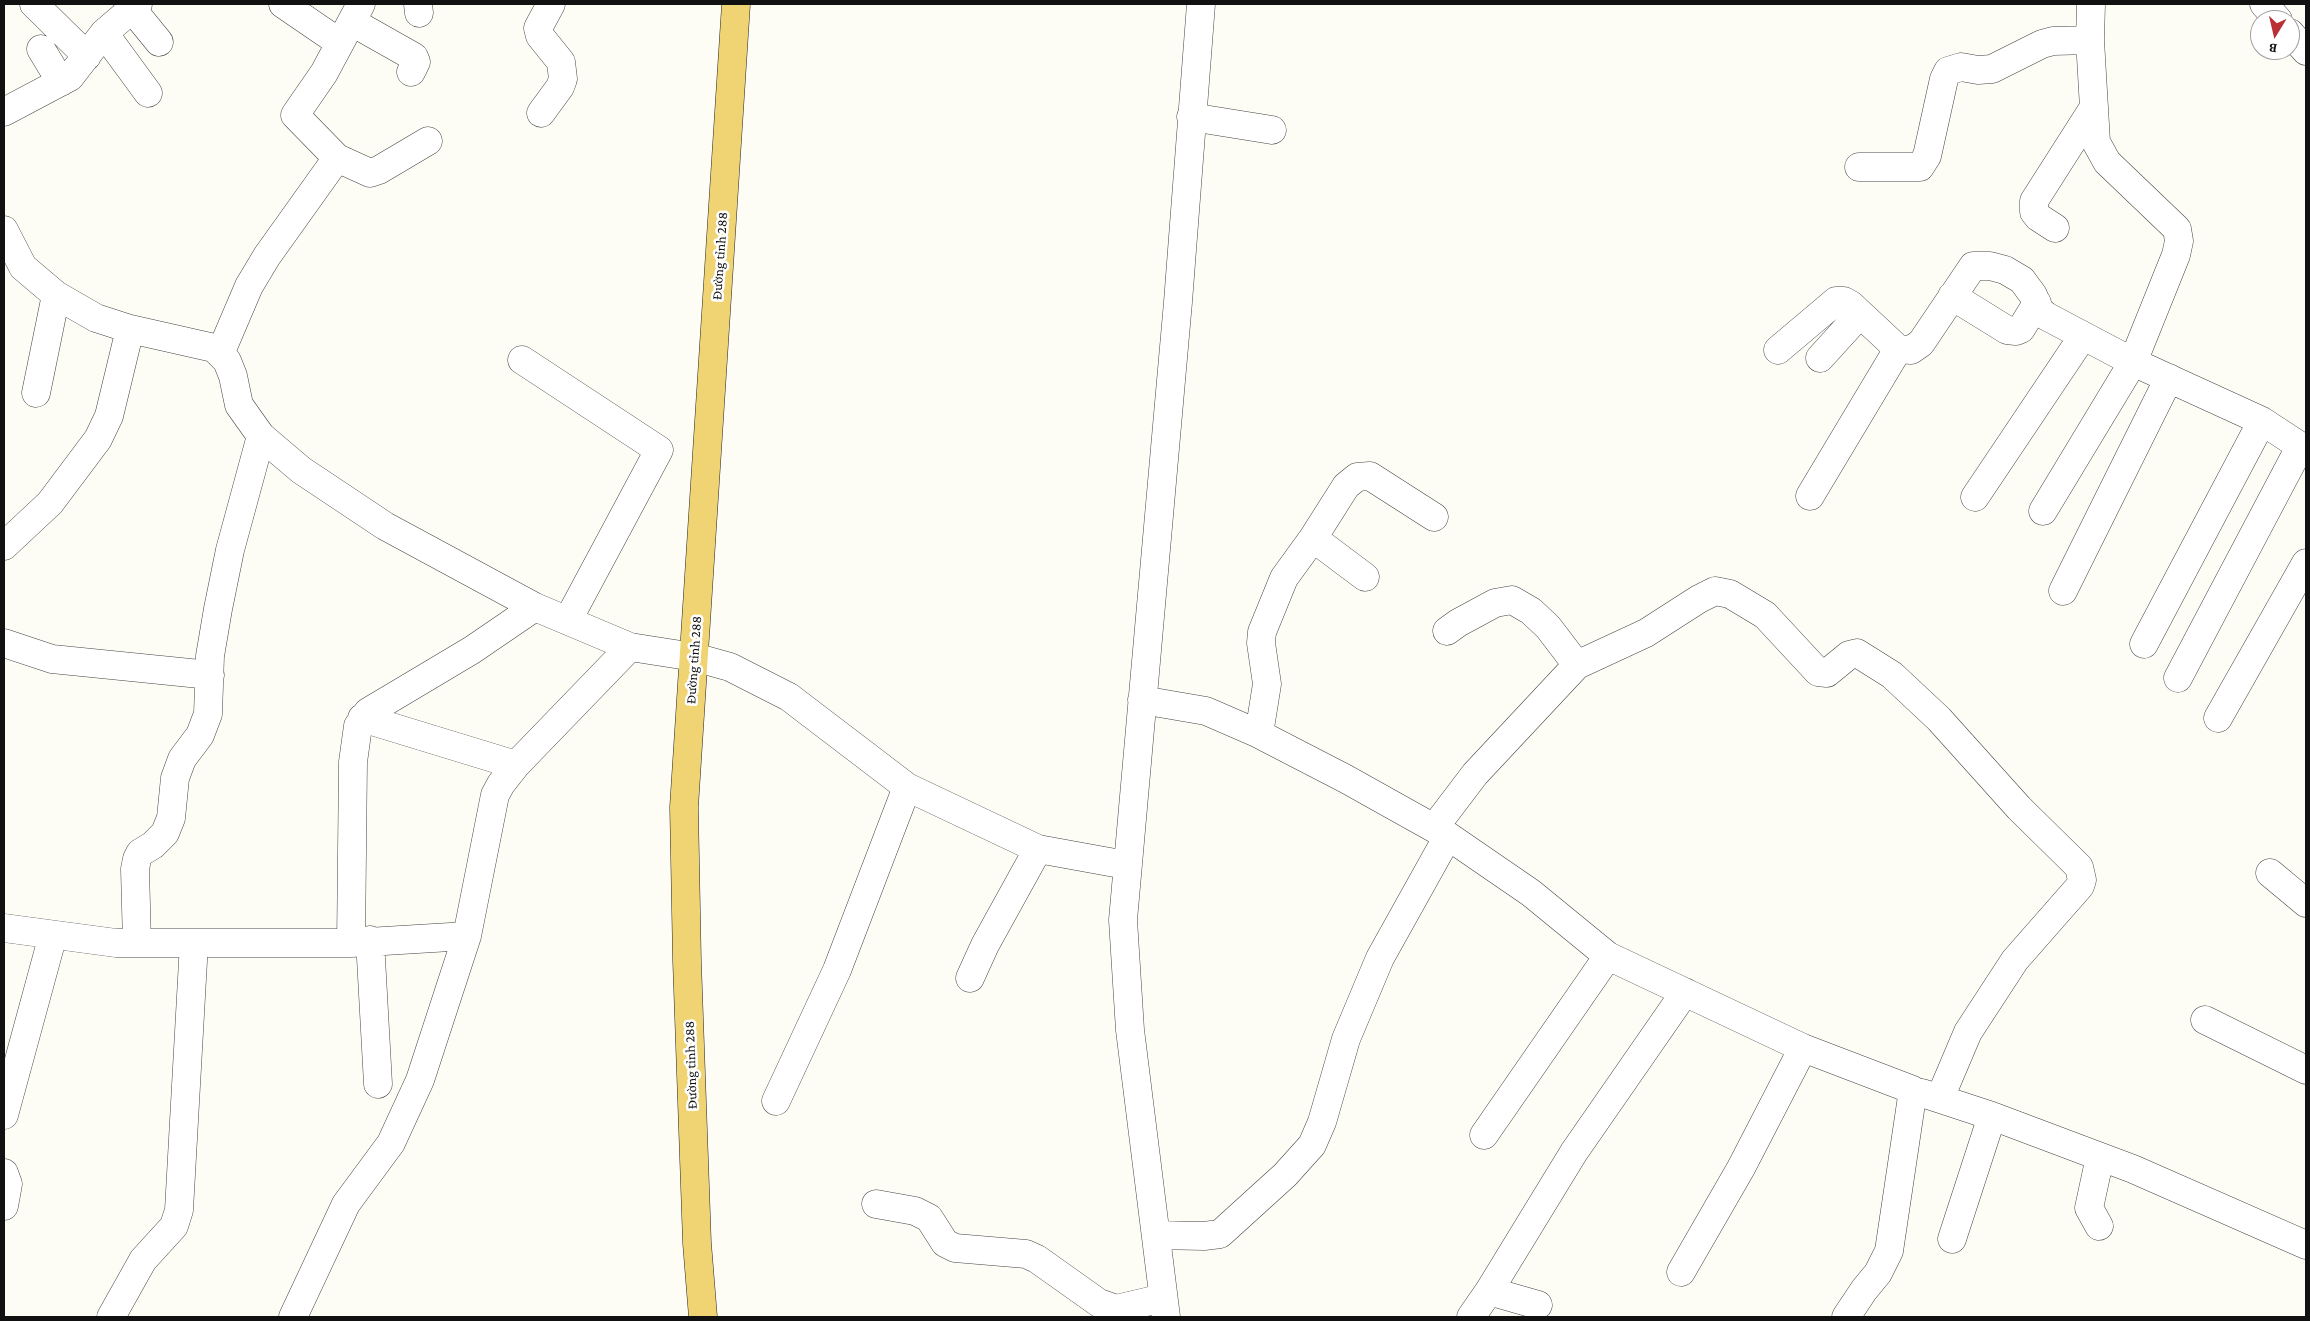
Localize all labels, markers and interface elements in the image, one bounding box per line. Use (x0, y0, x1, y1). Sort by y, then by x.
north arrow (2250, 10, 2300, 60)
text: B (2267, 40, 2278, 57)
street label: Đường tỉnh 288 (709, 211, 731, 301)
street label: Đường tỉnh 288 (683, 615, 705, 705)
street label: Đường tỉnh 288 (681, 1021, 701, 1109)

